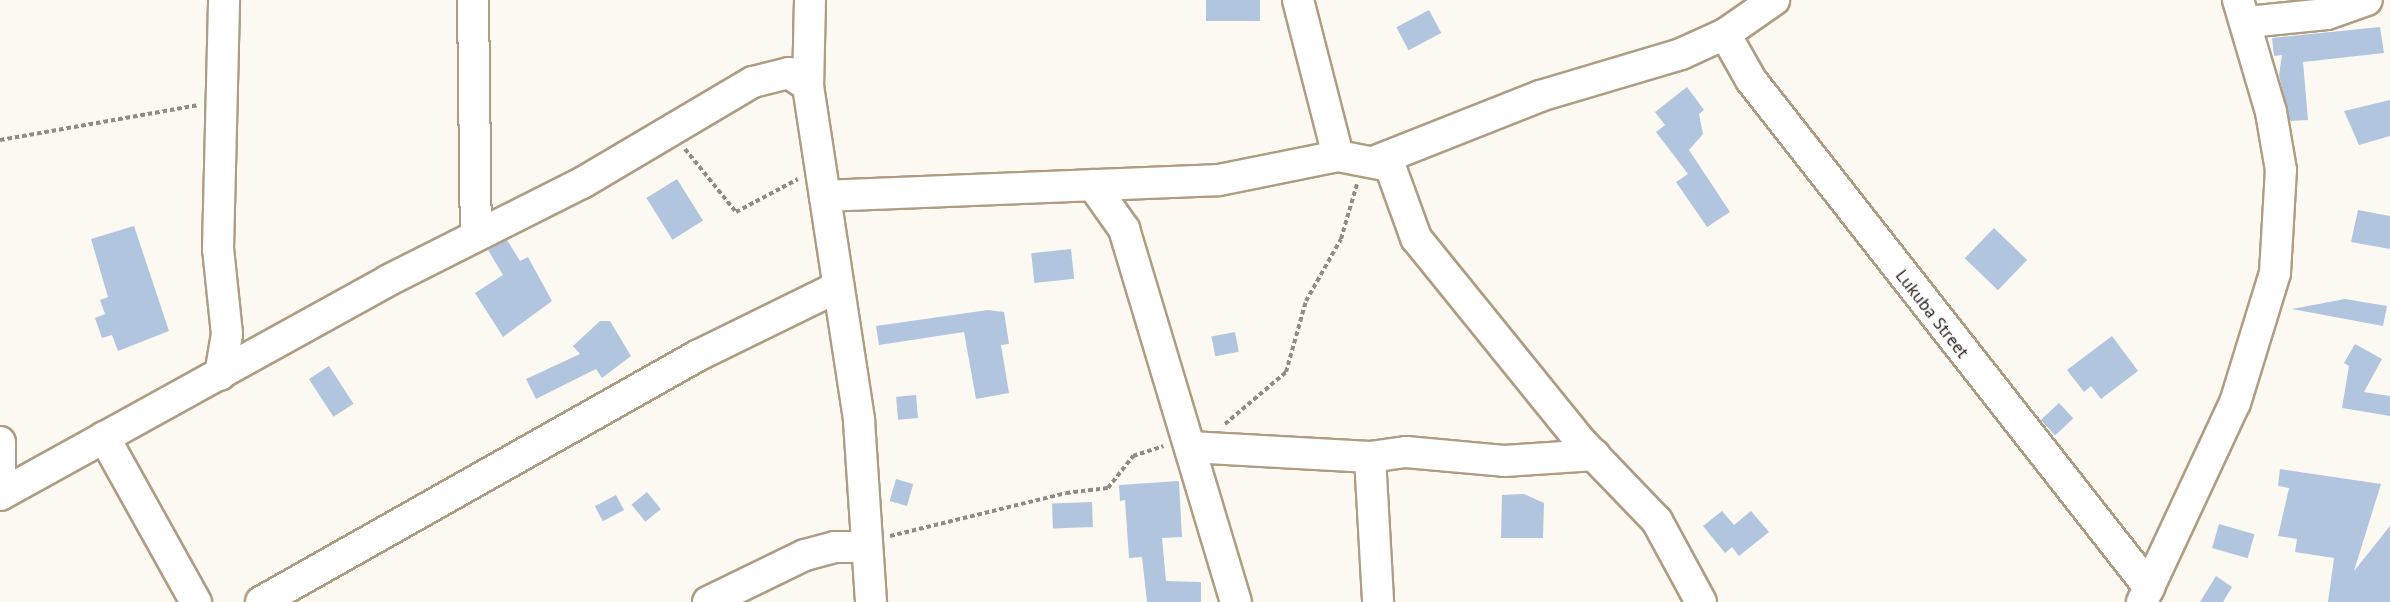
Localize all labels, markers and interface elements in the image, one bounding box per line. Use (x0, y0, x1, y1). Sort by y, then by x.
street label: Lukuba Street (1891, 265, 1973, 363)

